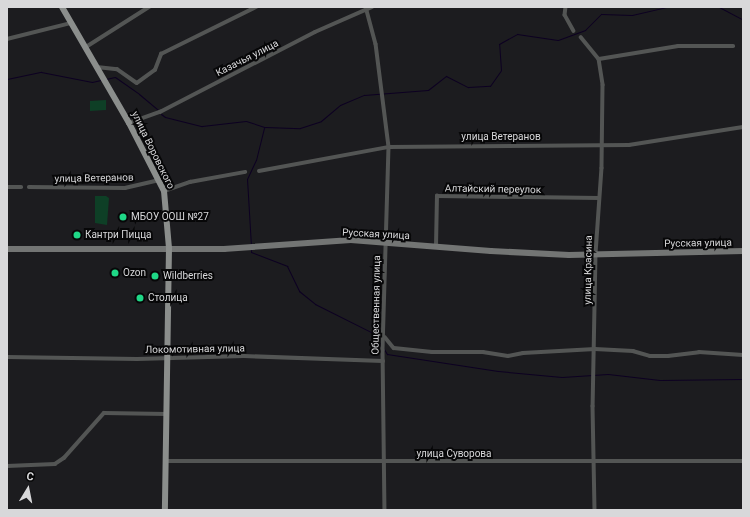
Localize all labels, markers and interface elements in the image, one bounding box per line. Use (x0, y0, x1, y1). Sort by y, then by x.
street label: Казачья улица (214, 37, 280, 79)
street label: улица Воровского (129, 109, 177, 191)
street label: улица Ветеранов (461, 131, 541, 143)
street label: улица Ветеранов (54, 171, 134, 185)
street label: Алтайский переулок (445, 182, 541, 196)
place label: МБОУ ООШ №27 (131, 211, 209, 223)
marker: МБОУ ООШ №27 (118, 212, 128, 222)
street label: Русская улица (342, 226, 410, 242)
place label: Кантри Пицца (85, 229, 152, 241)
marker: Кантри Пицца (72, 230, 82, 240)
street label: улица Красина (581, 235, 595, 305)
street label: Русская улица (664, 236, 732, 250)
street label: Общественная улица (369, 255, 383, 355)
place label: Ozon (123, 267, 146, 279)
marker: Ozon (110, 268, 120, 278)
place label: Wildberries (163, 270, 213, 282)
marker: Wildberries (150, 271, 160, 281)
place label: Столица (148, 292, 188, 304)
marker: Столица (135, 293, 145, 303)
street label: Локомотивная улица (145, 342, 245, 356)
street label: улица Суворова (416, 448, 492, 460)
north arrow (8, 469, 48, 509)
text: С (25, 470, 35, 484)

